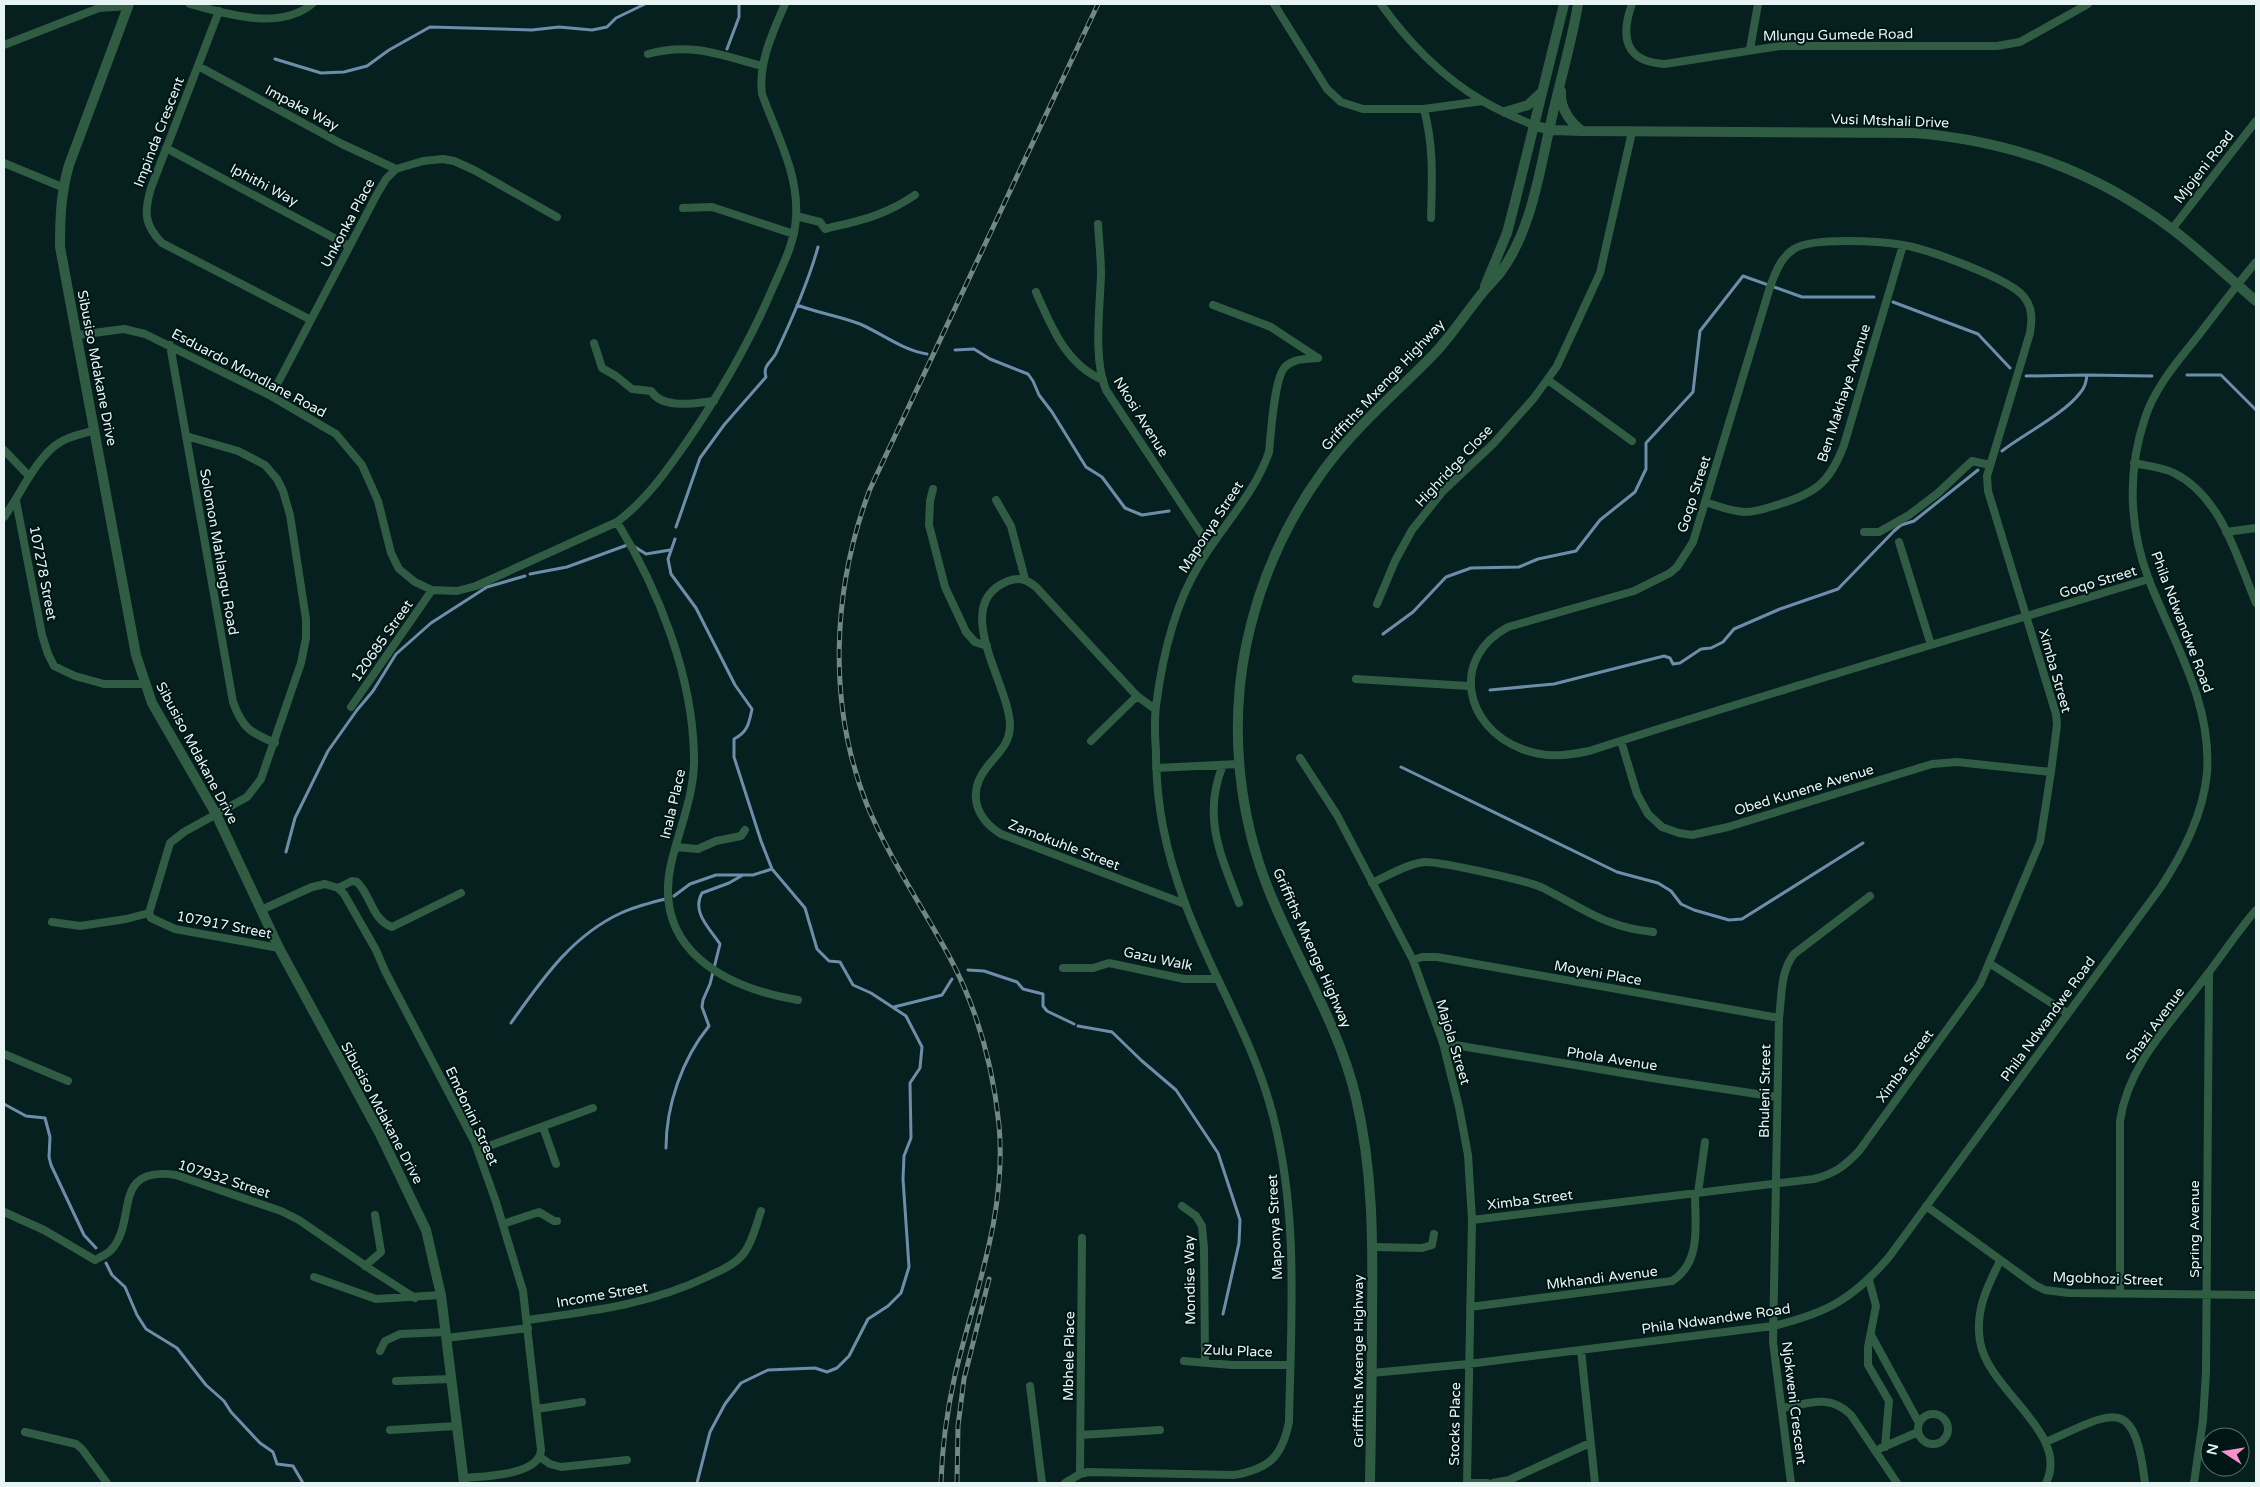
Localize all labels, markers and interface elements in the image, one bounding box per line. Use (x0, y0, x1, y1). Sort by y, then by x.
street label: Mlungu Gumede Road (1763, 25, 1913, 45)
street label: Impinda Crescent (130, 74, 188, 189)
street label: Impaka Way (262, 81, 342, 135)
street label: Vusi Mtshali Drive (1831, 110, 1950, 132)
street label: Mjojeni Road (2170, 127, 2238, 207)
street label: Iphithi Way (227, 160, 301, 210)
street label: Unkonka Place (317, 175, 379, 270)
street label: Sibusiso Mdakane Drive (74, 289, 120, 447)
street label: Griffiths Mxenge Highway (1318, 315, 1449, 454)
street label: Ben Makhaye Avenue (1814, 322, 1874, 464)
street label: Esduardo Mondlane Road (169, 325, 329, 421)
street label: Nkosi Avenue (1110, 374, 1172, 460)
street label: Highridge Close (1412, 421, 1496, 510)
street label: Goqo Street (1674, 453, 1715, 535)
street label: Solomon Mahlangu Road (196, 467, 242, 637)
street label: Maponya Street (1175, 477, 1247, 576)
street label: 107278 Street (25, 524, 61, 623)
street label: Phila Ndwandwe Road (2147, 549, 2217, 695)
street label: Goqo Street (2057, 562, 2139, 602)
street label: 120685 Street (347, 596, 417, 685)
street label: Ximba Street (2035, 627, 2075, 715)
street label: Sibusiso Mdakane Drive (152, 679, 242, 827)
street label: Obed Kunene Avenue (1732, 761, 1876, 819)
street label: Inala Place (657, 767, 689, 841)
street label: Zamokuhle Street (1006, 816, 1123, 874)
street label: Griffiths Mxenge Highway (1269, 865, 1355, 1031)
street label: 107917 Street (175, 907, 274, 943)
street label: Gazu Walk (1122, 943, 1194, 975)
street label: Phila Ndwandwe Road (1997, 953, 2099, 1085)
street label: Moyeni Place (1553, 957, 1643, 989)
street label: Shazi Avenue (2122, 984, 2188, 1066)
street label: Majola Street (1432, 997, 1474, 1087)
street label: Ximba Street (1873, 1026, 1938, 1106)
street label: Sibusiso Mdakane Drive (337, 1039, 427, 1187)
street label: Phola Avenue (1565, 1043, 1659, 1075)
street label: Bhuleni Street (1756, 1043, 1774, 1138)
street label: Emdonini Street (442, 1064, 503, 1169)
street label: 107932 Street (176, 1156, 273, 1202)
street label: Maponya Street (1264, 1173, 1286, 1280)
street label: Spring Avenue (2186, 1180, 2203, 1278)
street label: Ximba Street (1486, 1186, 1574, 1214)
street label: Mondise Way (1181, 1234, 1199, 1325)
street label: Mkhandi Avenue (1545, 1263, 1659, 1293)
street label: Mgobhozi Street (2052, 1269, 2164, 1289)
street label: Griffiths Mxenge Highway (1350, 1274, 1367, 1448)
street label: Income Street (555, 1278, 650, 1311)
street label: Phila Ndwandwe Road (1640, 1300, 1792, 1338)
street label: Mbhele Place (1060, 1311, 1078, 1401)
street label: Zulu Place (1203, 1341, 1273, 1361)
street label: Njokweni Crescent (1778, 1341, 1810, 1466)
street label: Stocks Place (1446, 1382, 1464, 1466)
north arrow (2200, 1427, 2250, 1477)
text: N (2203, 1442, 2222, 1457)

